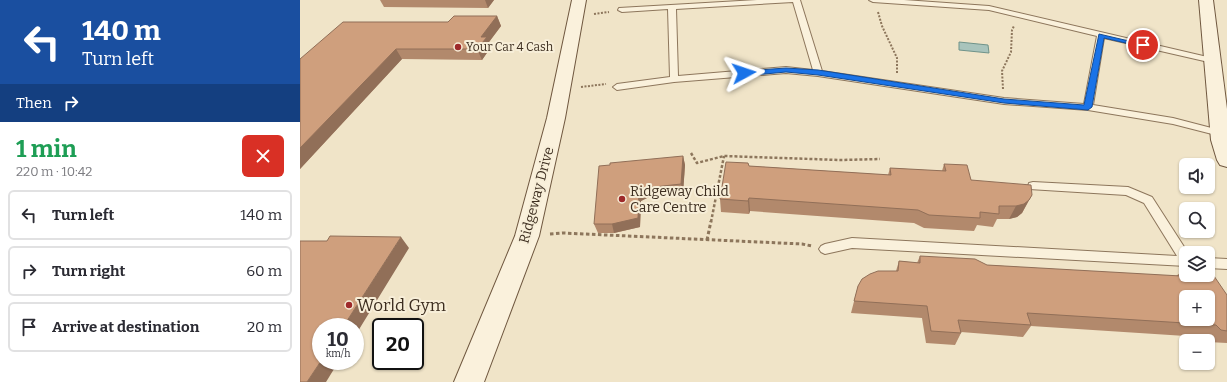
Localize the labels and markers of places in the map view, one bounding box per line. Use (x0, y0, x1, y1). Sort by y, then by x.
pin (1126, 28, 1160, 62)
place label: Your Car 4 Cash (466, 40, 554, 54)
marker: Your Car 4 Cash (453, 42, 463, 52)
place label: Ridgeway Child Care Centre (630, 183, 729, 216)
marker: Ridgeway Child Care Centre (617, 194, 627, 204)
place label: World Gym (357, 295, 446, 316)
marker: World Gym (344, 300, 354, 310)

